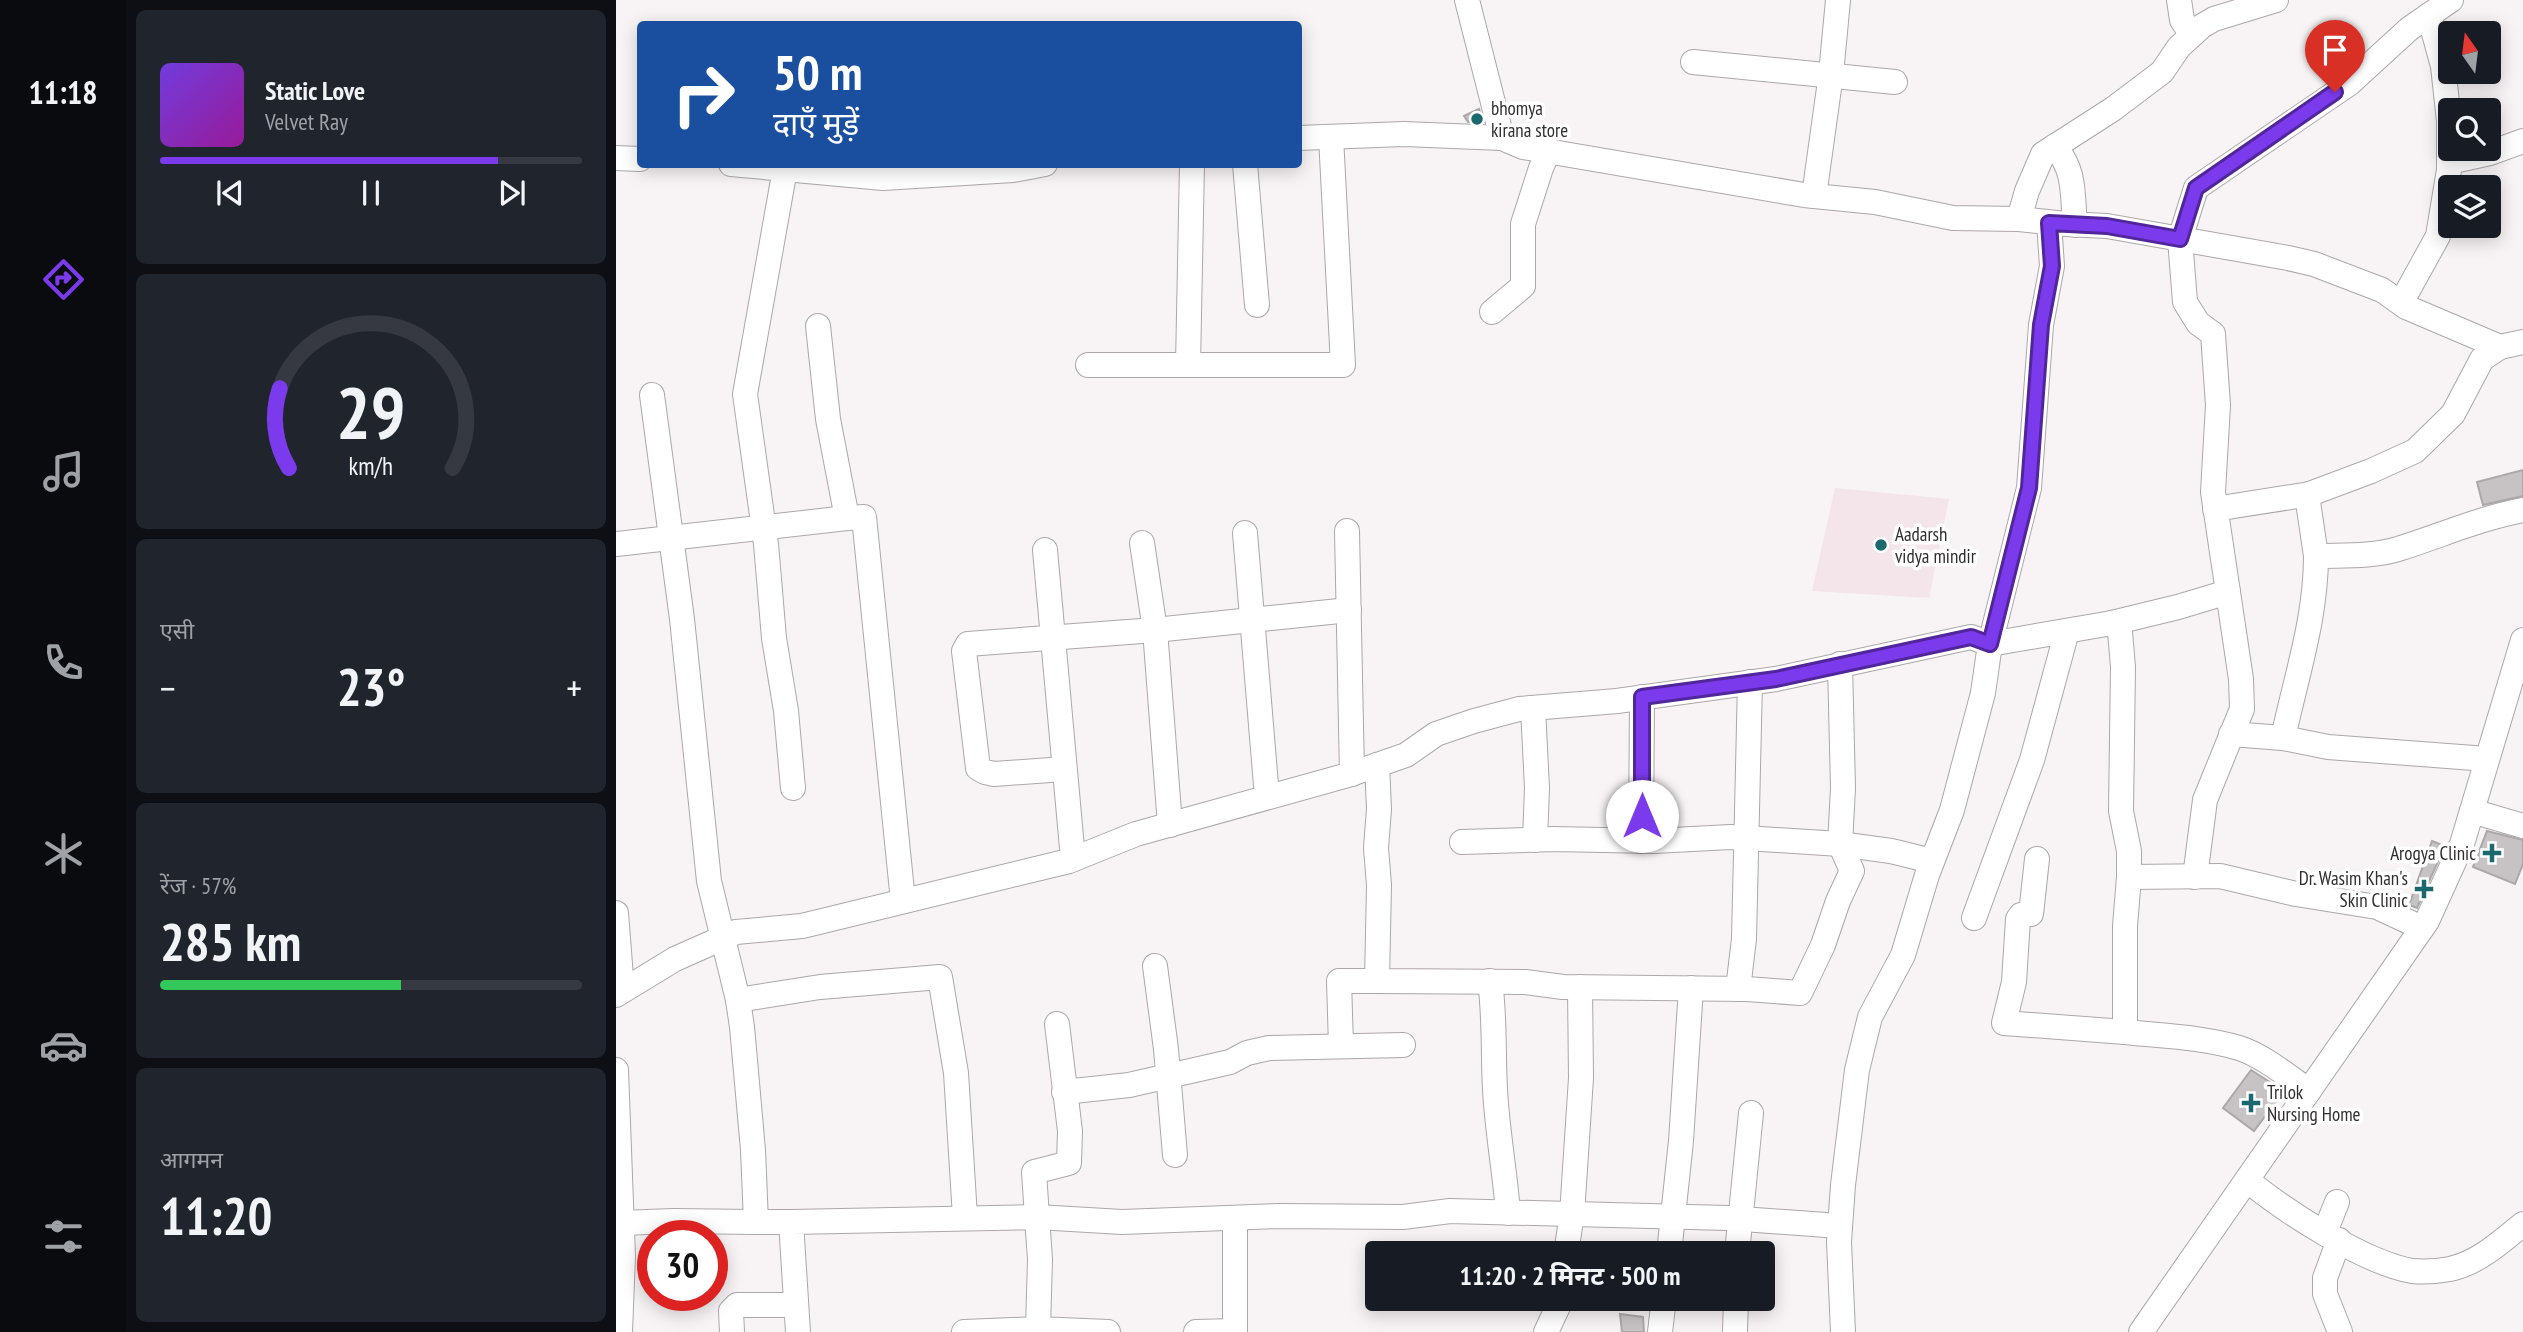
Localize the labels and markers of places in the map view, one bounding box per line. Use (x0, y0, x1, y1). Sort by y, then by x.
pin (2305, 20, 2365, 92)
place label: bhomya kirana store (1491, 96, 1568, 142)
marker: bhomya kirana store (1469, 111, 1485, 127)
place label: Aadarsh vidya mindir (1895, 522, 1977, 568)
marker: Aadarsh vidya mindir (1873, 537, 1889, 553)
place label: Arogya Clinic (2390, 841, 2476, 865)
marker: Arogya Clinic (2482, 843, 2502, 863)
place label: Dr. Wasim Khan's Skin Clinic (2299, 866, 2408, 912)
marker: Dr. Wasim Khan's Skin Clinic (2414, 879, 2434, 899)
place label: Trilok Nursing Home (2267, 1080, 2361, 1126)
marker: Trilok Nursing Home (2241, 1093, 2261, 1113)

